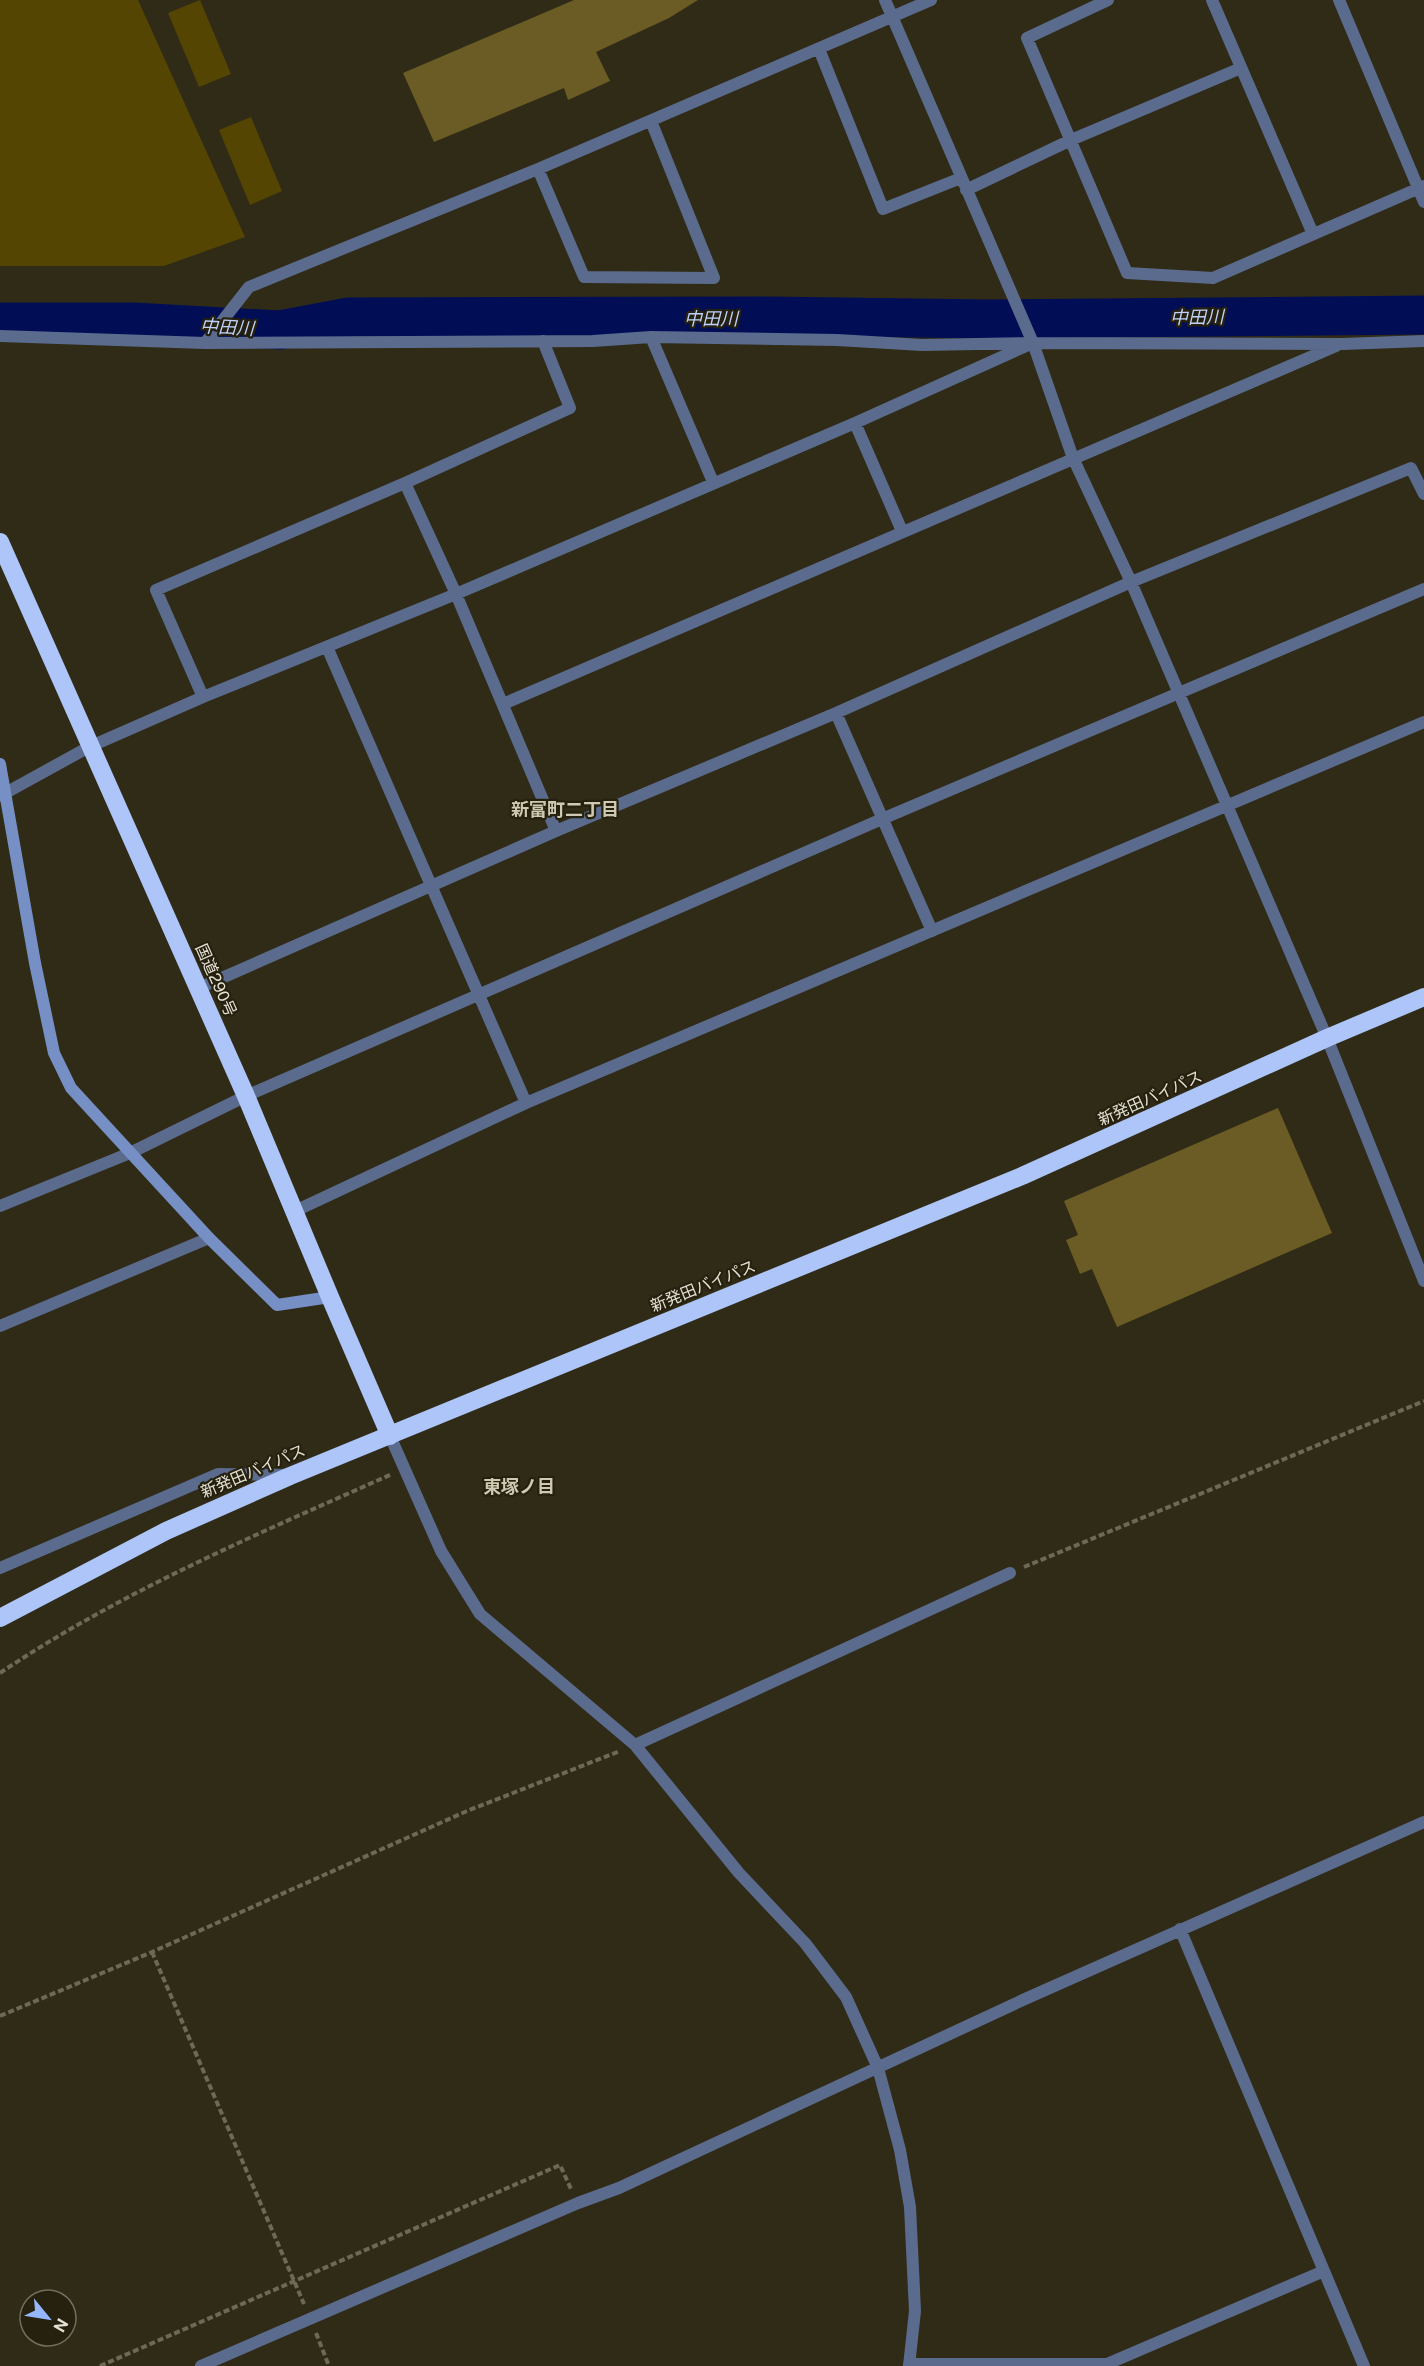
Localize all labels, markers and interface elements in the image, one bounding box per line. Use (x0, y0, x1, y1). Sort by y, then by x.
water label: 中田川 (1170, 306, 1226, 328)
water label: 中田川 (684, 308, 740, 329)
water label: 中田川 (199, 315, 257, 339)
district label: 新富町二丁目 (511, 799, 619, 820)
street label: 国道290号 (192, 941, 240, 1019)
street label: 新発田バイパス (1095, 1067, 1205, 1129)
street label: 新発田バイパス (648, 1256, 758, 1316)
street label: 新発田バイパス (198, 1440, 308, 1502)
district label: 東塚ノ目 (483, 1476, 555, 1497)
north arrow (18, 2288, 78, 2348)
text: N (49, 2315, 72, 2335)

